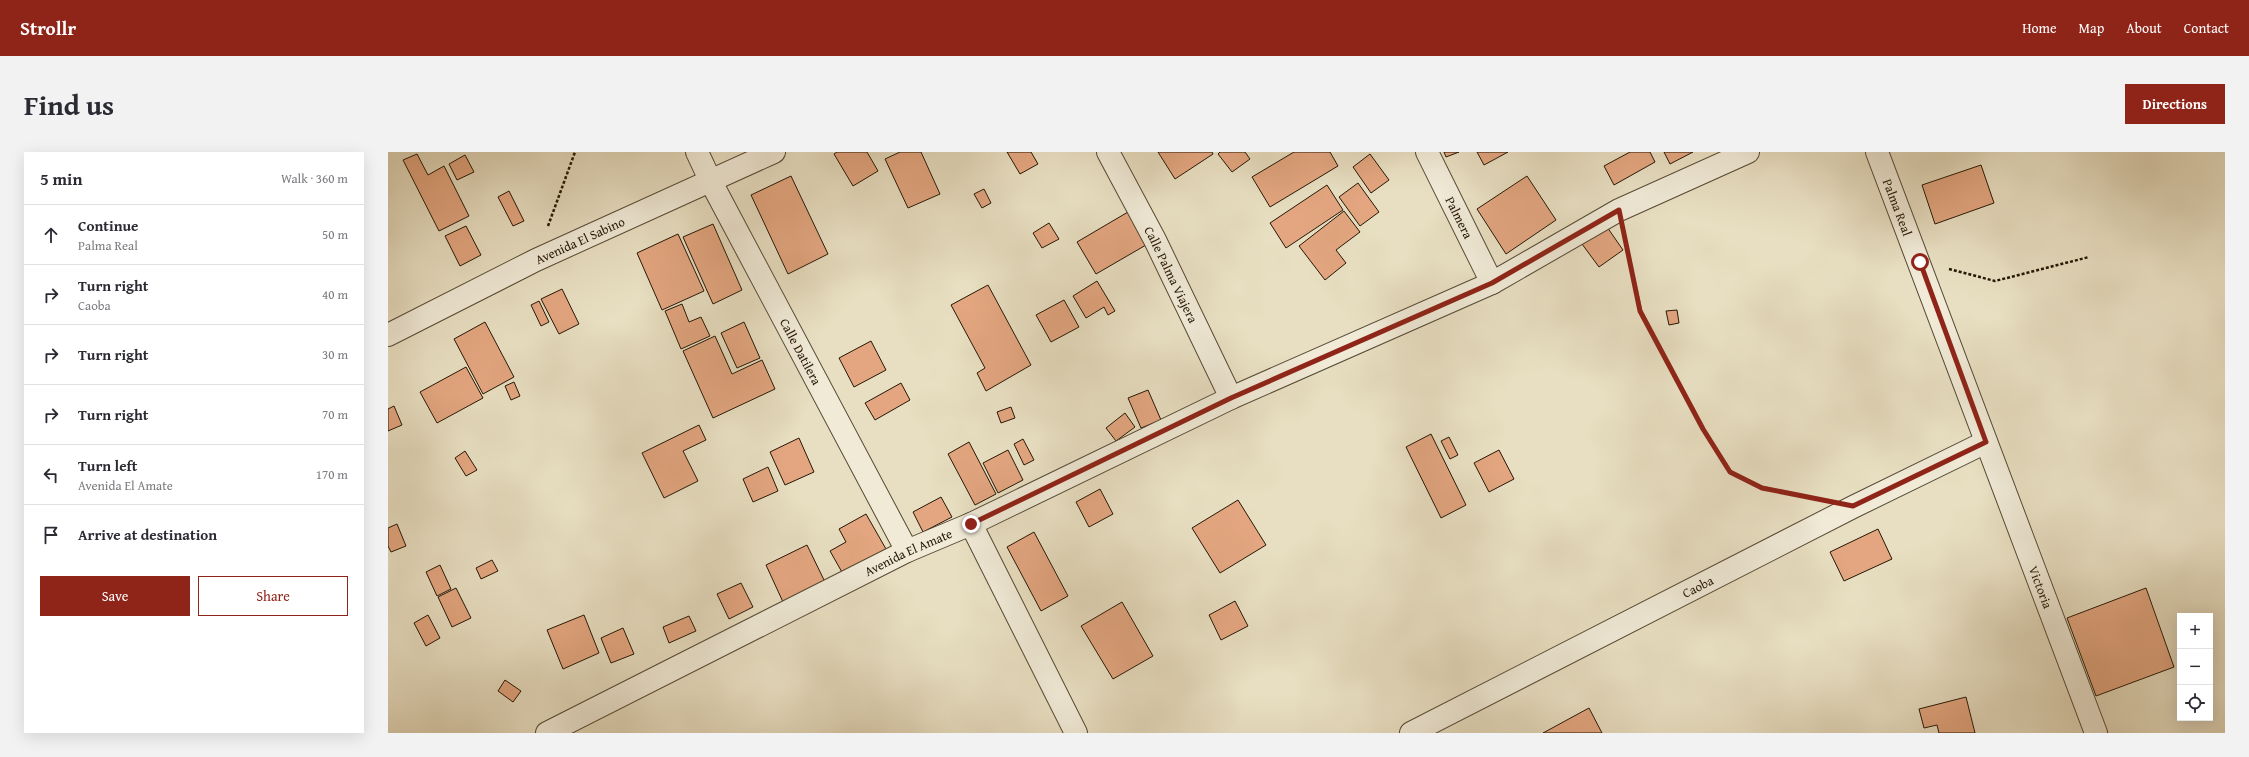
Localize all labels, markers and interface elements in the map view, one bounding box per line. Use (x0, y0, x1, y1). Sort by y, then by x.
text: Strollr (20, 14, 76, 42)
text: Home (2022, 18, 2057, 38)
text: Map (2079, 18, 2104, 38)
text: About (2126, 18, 2162, 38)
text: Contact (2184, 18, 2229, 38)
text: Find us (24, 84, 114, 125)
button: Directions (2125, 84, 2225, 124)
text: 5 min (40, 166, 82, 191)
text: Walk · 360 m (281, 169, 348, 188)
street label: Palma Real (1878, 176, 1917, 239)
street label: Palmera (1441, 193, 1478, 242)
street label: Avenida El Sabino (532, 211, 628, 269)
text: Continue (78, 215, 139, 236)
street label: Calle Palma Viajera (1140, 223, 1203, 327)
icon: ahead (40, 224, 62, 246)
text: 50 m (322, 225, 348, 244)
text: Palma Real (78, 236, 138, 255)
route start (1911, 253, 1929, 271)
text: Turn right (78, 275, 149, 296)
icon: right (40, 284, 62, 306)
text: 40 m (322, 285, 348, 304)
text: Caoba (78, 296, 111, 315)
street label: Calle Datilera (776, 315, 827, 389)
icon: right (40, 344, 62, 366)
text: Turn right (78, 344, 149, 365)
text: 30 m (322, 345, 348, 364)
icon: right (40, 404, 62, 426)
text: Turn right (78, 404, 149, 425)
text: 70 m (322, 405, 348, 424)
text: Turn left (78, 455, 137, 476)
icon: left (40, 464, 62, 486)
text: 170 m (316, 465, 348, 484)
text: Avenida El Amate (78, 476, 173, 495)
route end (962, 515, 980, 533)
icon: arrive (40, 524, 62, 546)
text: Arrive at destination (78, 524, 217, 545)
street label: Avenida El Amate (861, 524, 955, 581)
street label: Victoria (2024, 563, 2058, 612)
street label: Caoba (1679, 570, 1717, 602)
button: Save (40, 576, 190, 616)
button: Share (198, 576, 348, 616)
map controls (2177, 613, 2213, 721)
button: + (2177, 613, 2213, 649)
button: − (2177, 649, 2213, 685)
button: locate (2177, 685, 2213, 721)

